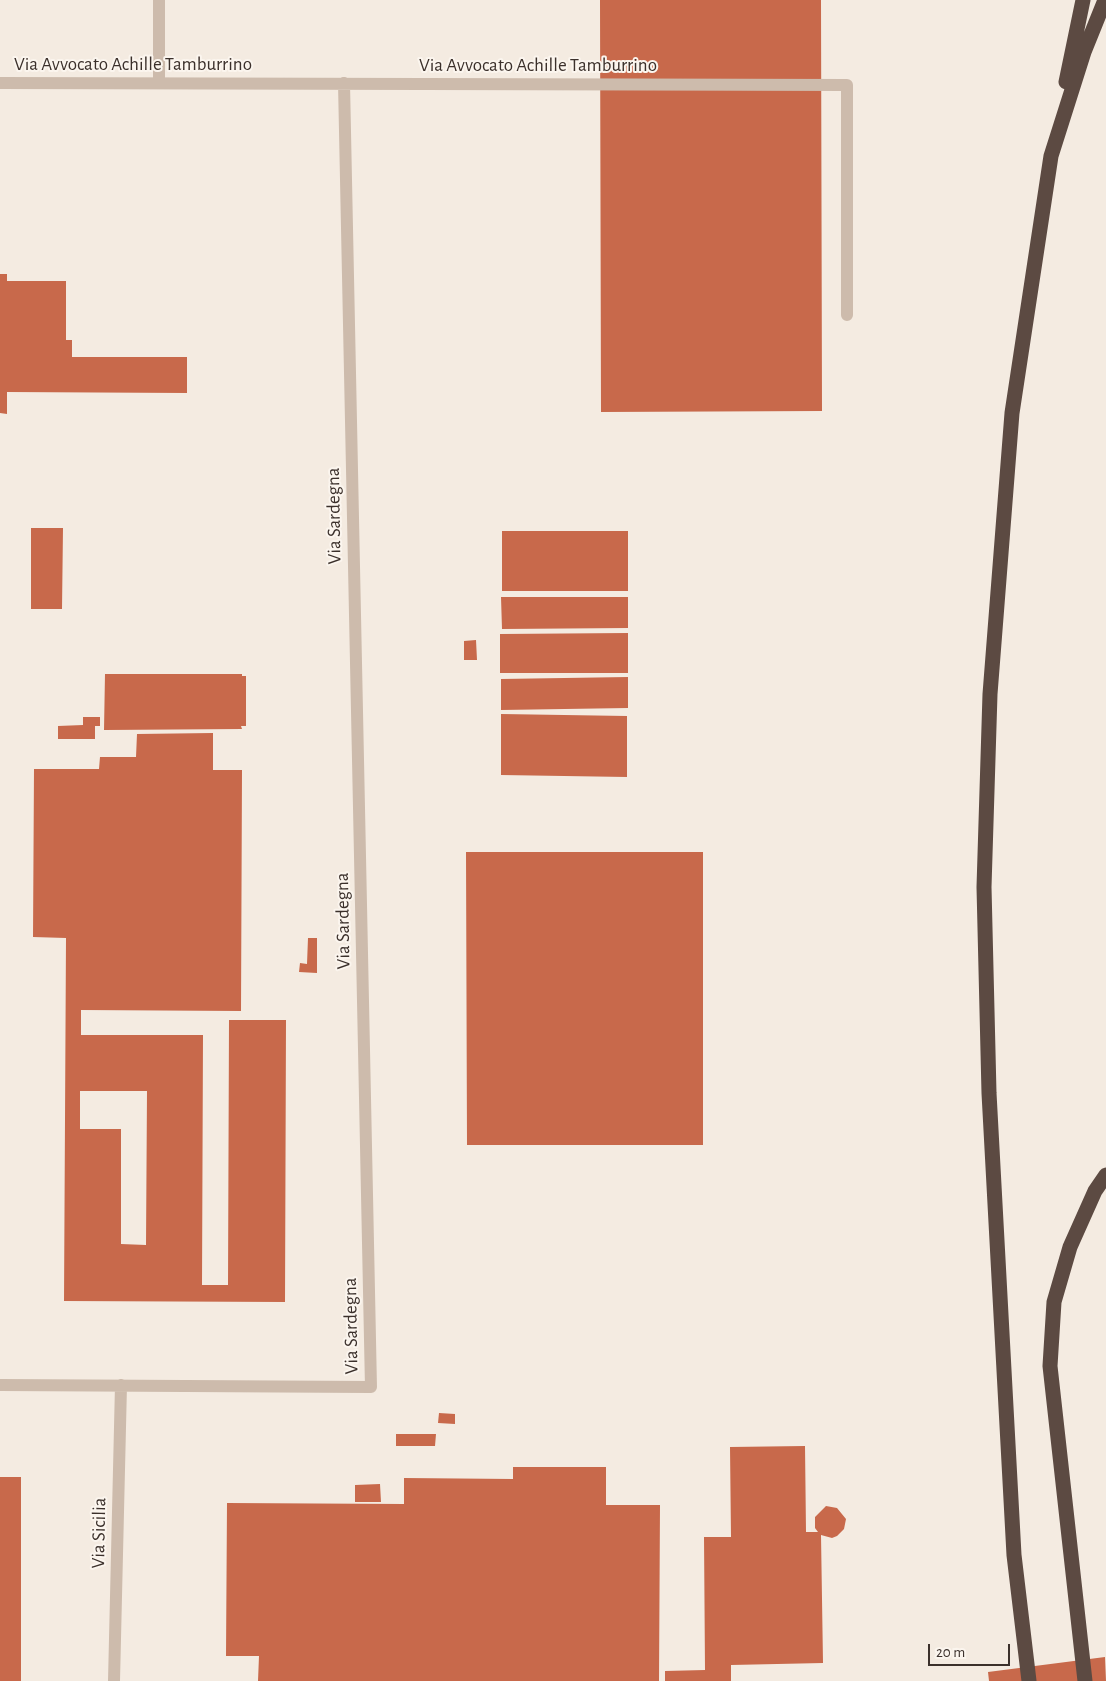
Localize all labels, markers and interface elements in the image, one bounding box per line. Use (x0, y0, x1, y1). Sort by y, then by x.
street label: Via Avvocato Achille Tamburrino (14, 53, 252, 75)
street label: Via Avvocato Achille Tamburrino (419, 54, 657, 76)
street label: Via Sardegna (322, 467, 346, 565)
street label: Via Sardegna (331, 872, 355, 970)
street label: Via Sardegna (339, 1277, 363, 1375)
street label: Via Sicilia (87, 1497, 111, 1569)
scale bar (931, 1634, 1014, 1666)
text: 20 m (936, 1645, 965, 1660)

